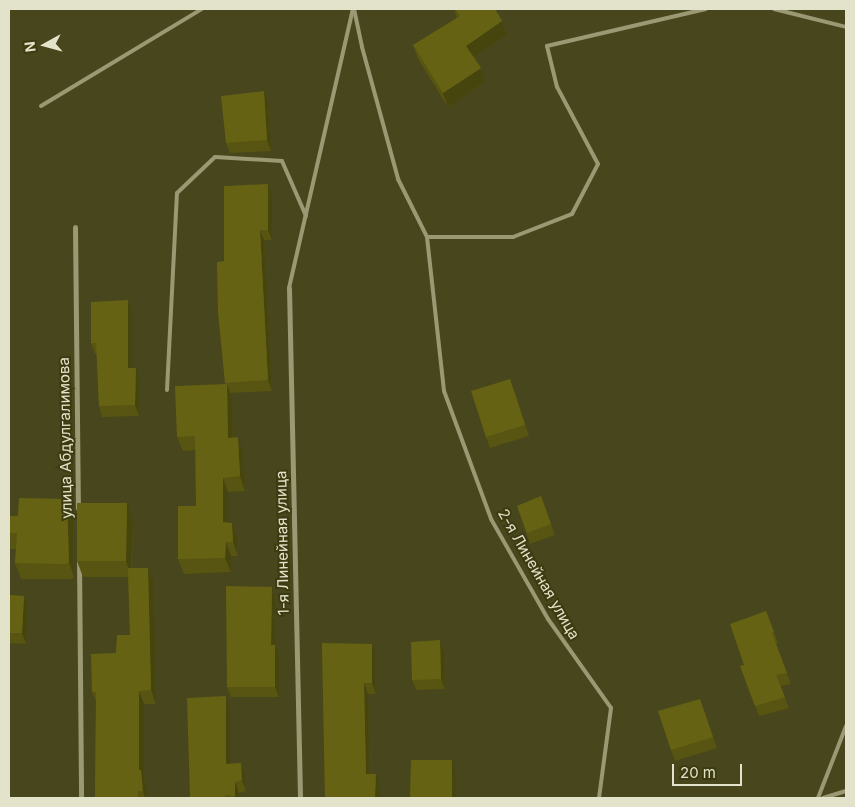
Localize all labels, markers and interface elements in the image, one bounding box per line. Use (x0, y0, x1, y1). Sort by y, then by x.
north arrow (20, 20, 70, 70)
text: N (21, 41, 39, 53)
street label: улица Абдулгалимова (55, 357, 75, 519)
street label: 1-я Линейная улица (272, 471, 292, 615)
street label: 2-я Линейная улица (494, 506, 584, 642)
scale bar (675, 754, 745, 786)
text: 20 m (680, 763, 716, 782)

